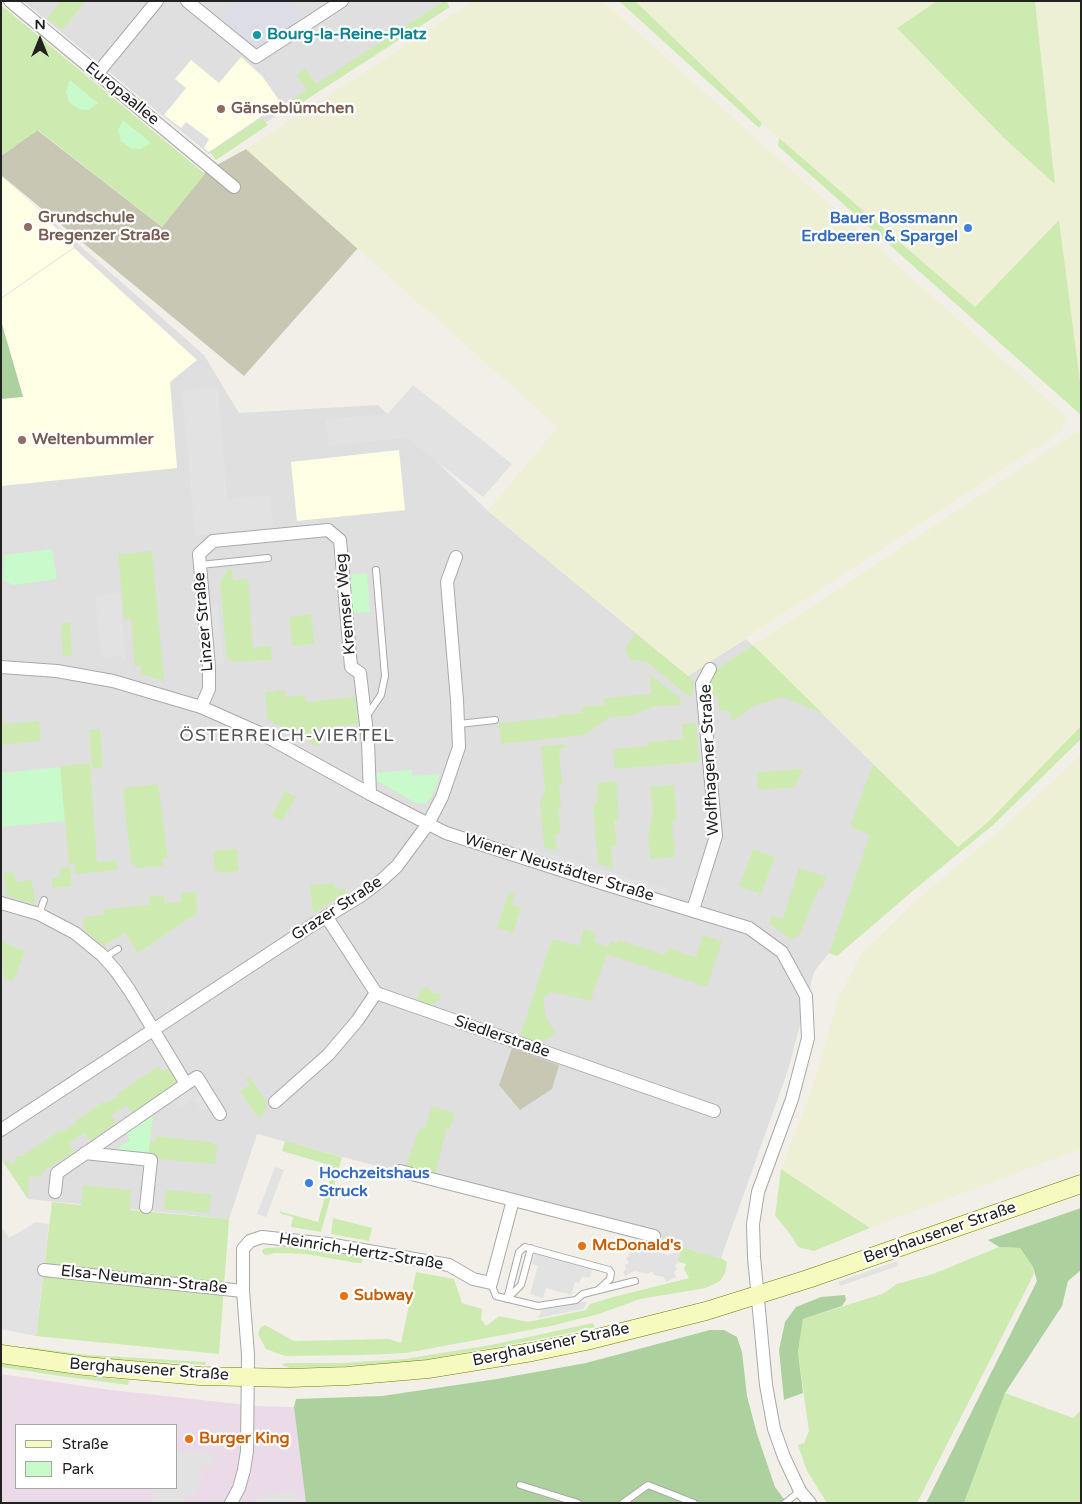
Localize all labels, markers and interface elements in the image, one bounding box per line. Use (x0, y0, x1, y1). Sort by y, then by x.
north arrow (15, 15, 65, 65)
text: N (34, 16, 46, 33)
place label: Bourg-la-Reine-Platz (267, 25, 427, 45)
marker: Bourg-la-Reine-Platz (251, 29, 263, 41)
street label: Europaallee (81, 58, 163, 130)
place label: Gänseblümchen (231, 99, 354, 119)
marker: Gänseblümchen (215, 103, 227, 115)
place label: Grundschule Bregenzer Straße (38, 208, 170, 246)
place label: Bauer Bossmann Erdbeeren & Spargel (801, 209, 958, 247)
marker: Grundschule Bregenzer Straße (22, 221, 34, 233)
marker: Bauer Bossmann Erdbeeren & Spargel (962, 222, 974, 234)
place label: Weltenbummler (32, 430, 154, 450)
marker: Weltenbummler (16, 434, 28, 446)
street label: Kremser Weg (332, 552, 360, 656)
street label: Linzer Straße (190, 571, 218, 673)
street label: Wolfhagener Straße (696, 684, 724, 836)
district label: ÖSTERREICH-VIERTEL (177, 725, 397, 747)
street label: Wiener Neustädter Straße (462, 830, 656, 906)
street label: Grazer Straße (288, 873, 386, 945)
street label: Siedlerstraße (452, 1012, 552, 1062)
place label: Hochzeitshaus Struck (319, 1164, 430, 1202)
marker: Hochzeitshaus Struck (303, 1177, 315, 1189)
street label: Berghausener Straße (861, 1198, 1019, 1268)
street label: Heinrich-Hertz-Straße (277, 1230, 445, 1274)
place label: McDonald's (592, 1236, 681, 1256)
marker: McDonald's (576, 1240, 588, 1252)
street label: Elsa-Neumann-Straße (60, 1262, 228, 1298)
place label: Subway (354, 1286, 413, 1306)
marker: Subway (338, 1290, 350, 1302)
street label: Berghausener Straße (471, 1319, 631, 1371)
street label: Berghausener Straße (69, 1355, 229, 1385)
legend (15, 1424, 178, 1489)
place label: Burger King (199, 1429, 290, 1449)
marker: Burger King (183, 1433, 195, 1445)
text: Straße (62, 1435, 108, 1453)
text: Park (62, 1460, 94, 1478)

